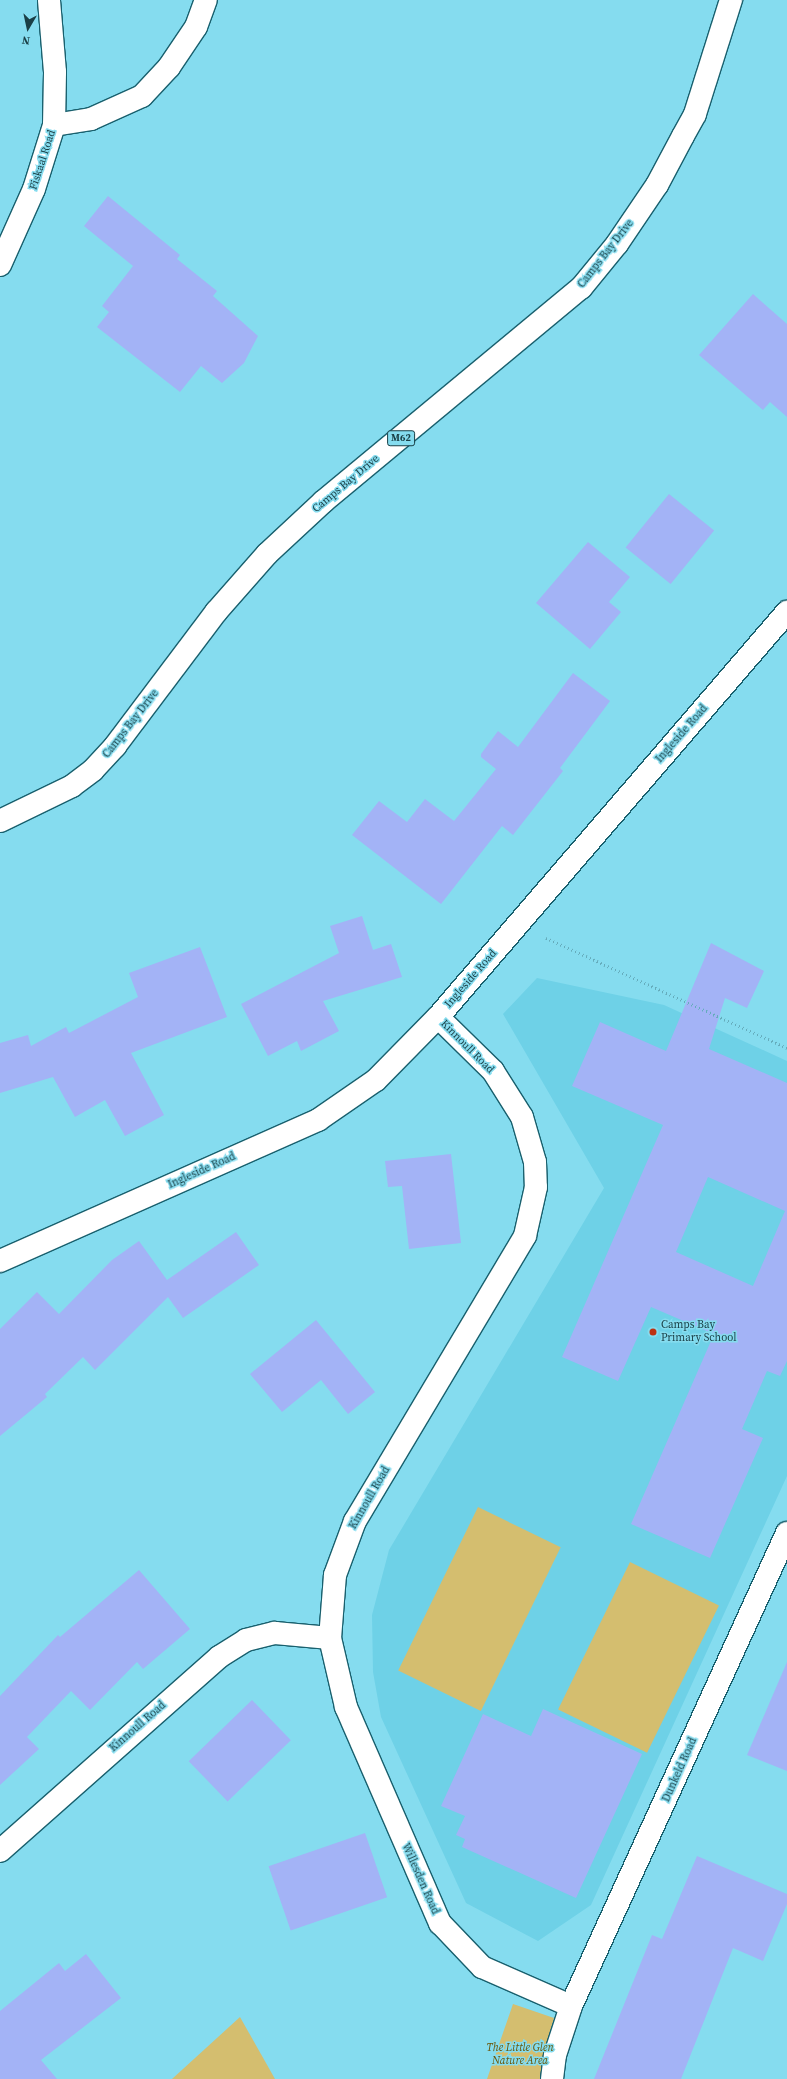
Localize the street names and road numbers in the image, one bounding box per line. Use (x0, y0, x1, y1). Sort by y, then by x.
street label: Fiskaal Road (27, 128, 59, 192)
street label: Camps Bay Drive (575, 217, 637, 291)
road number: M62 (387, 430, 415, 446)
street label: Camps Bay Drive (310, 452, 382, 516)
street label: Camps Bay Drive (100, 687, 162, 761)
street label: Ingleside Road (653, 702, 711, 766)
street label: Ingleside Road (442, 947, 500, 1011)
street label: Kinnoull Road (437, 1017, 497, 1077)
street label: Ingleside Road (166, 1150, 238, 1192)
street label: Kinnoull Road (347, 1464, 393, 1532)
street label: Kinnoull Road (107, 1699, 169, 1755)
street label: Dunkeld Road (660, 1736, 700, 1804)
street label: Willesden Road (398, 1841, 442, 1917)

